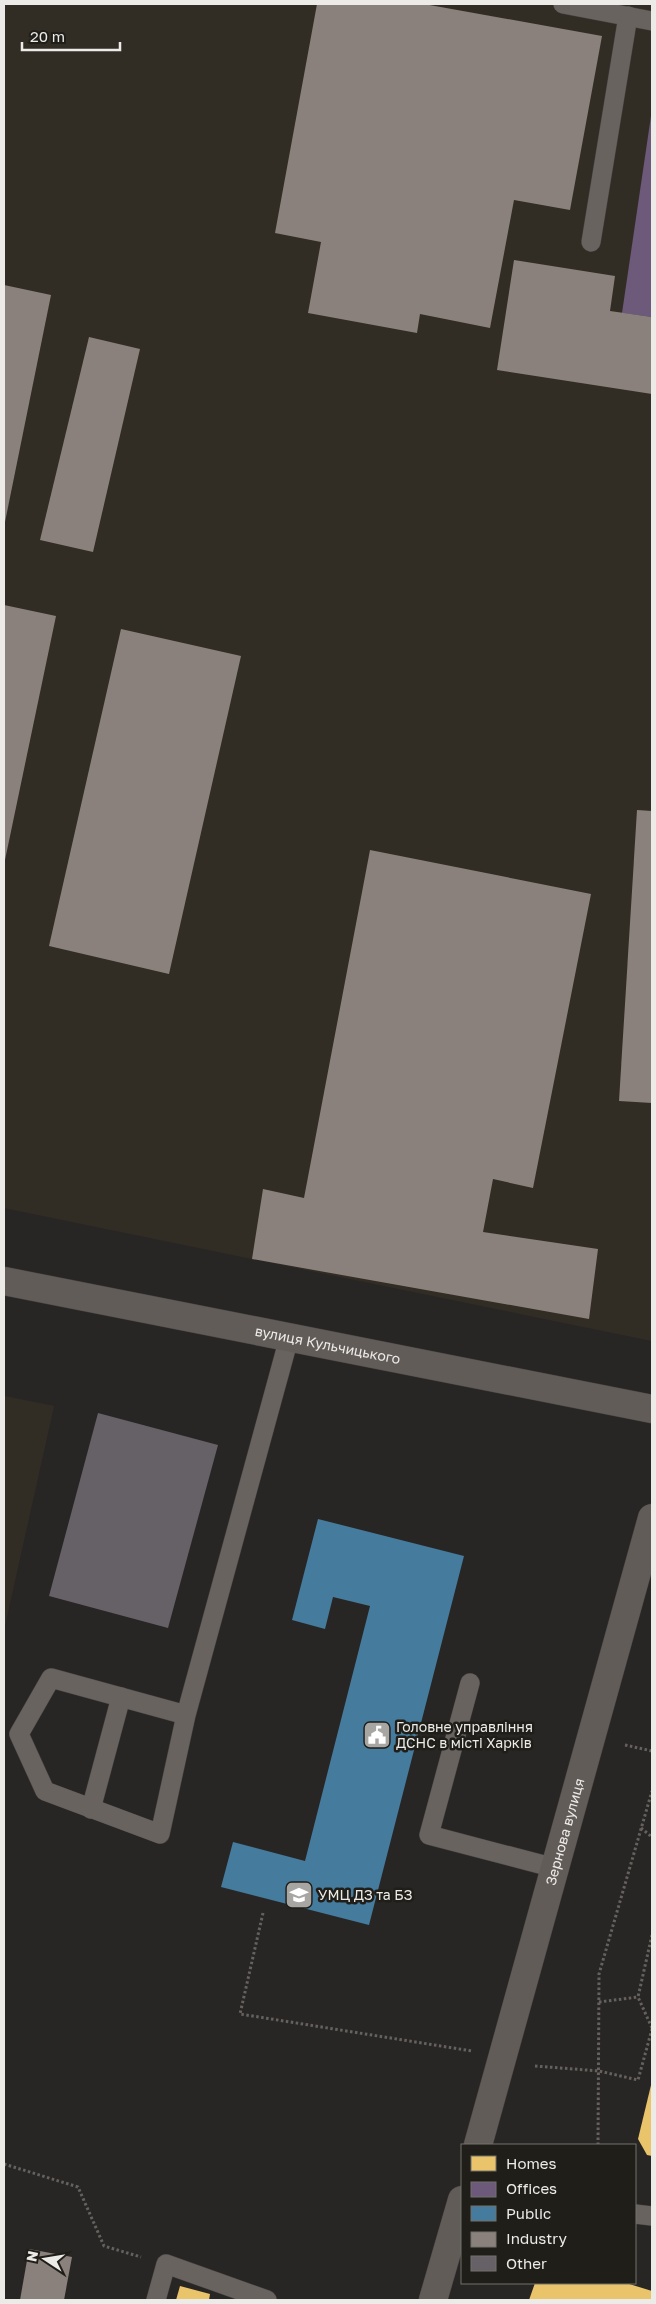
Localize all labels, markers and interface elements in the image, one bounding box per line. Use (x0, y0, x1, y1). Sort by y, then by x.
scale bar (22, 20, 120, 52)
text: 20 m (30, 27, 65, 45)
street label: вулиця Кульчицького (254, 1322, 402, 1367)
place label: Головне управління ДСНС в місті Харків (396, 1718, 533, 1751)
public building icon: Головне управління ДСНС в місті Харків (362, 1720, 392, 1750)
street label: Зернова вулиця (541, 1776, 587, 1887)
school or university icon: УМЦ ДЗ та БЗ (284, 1880, 314, 1910)
place label: УМЦ ДЗ та БЗ (318, 1886, 412, 1903)
legend (461, 2144, 636, 2284)
text: Homes (506, 2154, 556, 2172)
text: Offices (506, 2179, 557, 2197)
text: Public (506, 2204, 551, 2222)
text: Industry (506, 2229, 567, 2247)
north arrow (20, 2234, 70, 2284)
text: N (22, 2249, 41, 2263)
text: Other (506, 2254, 547, 2272)

